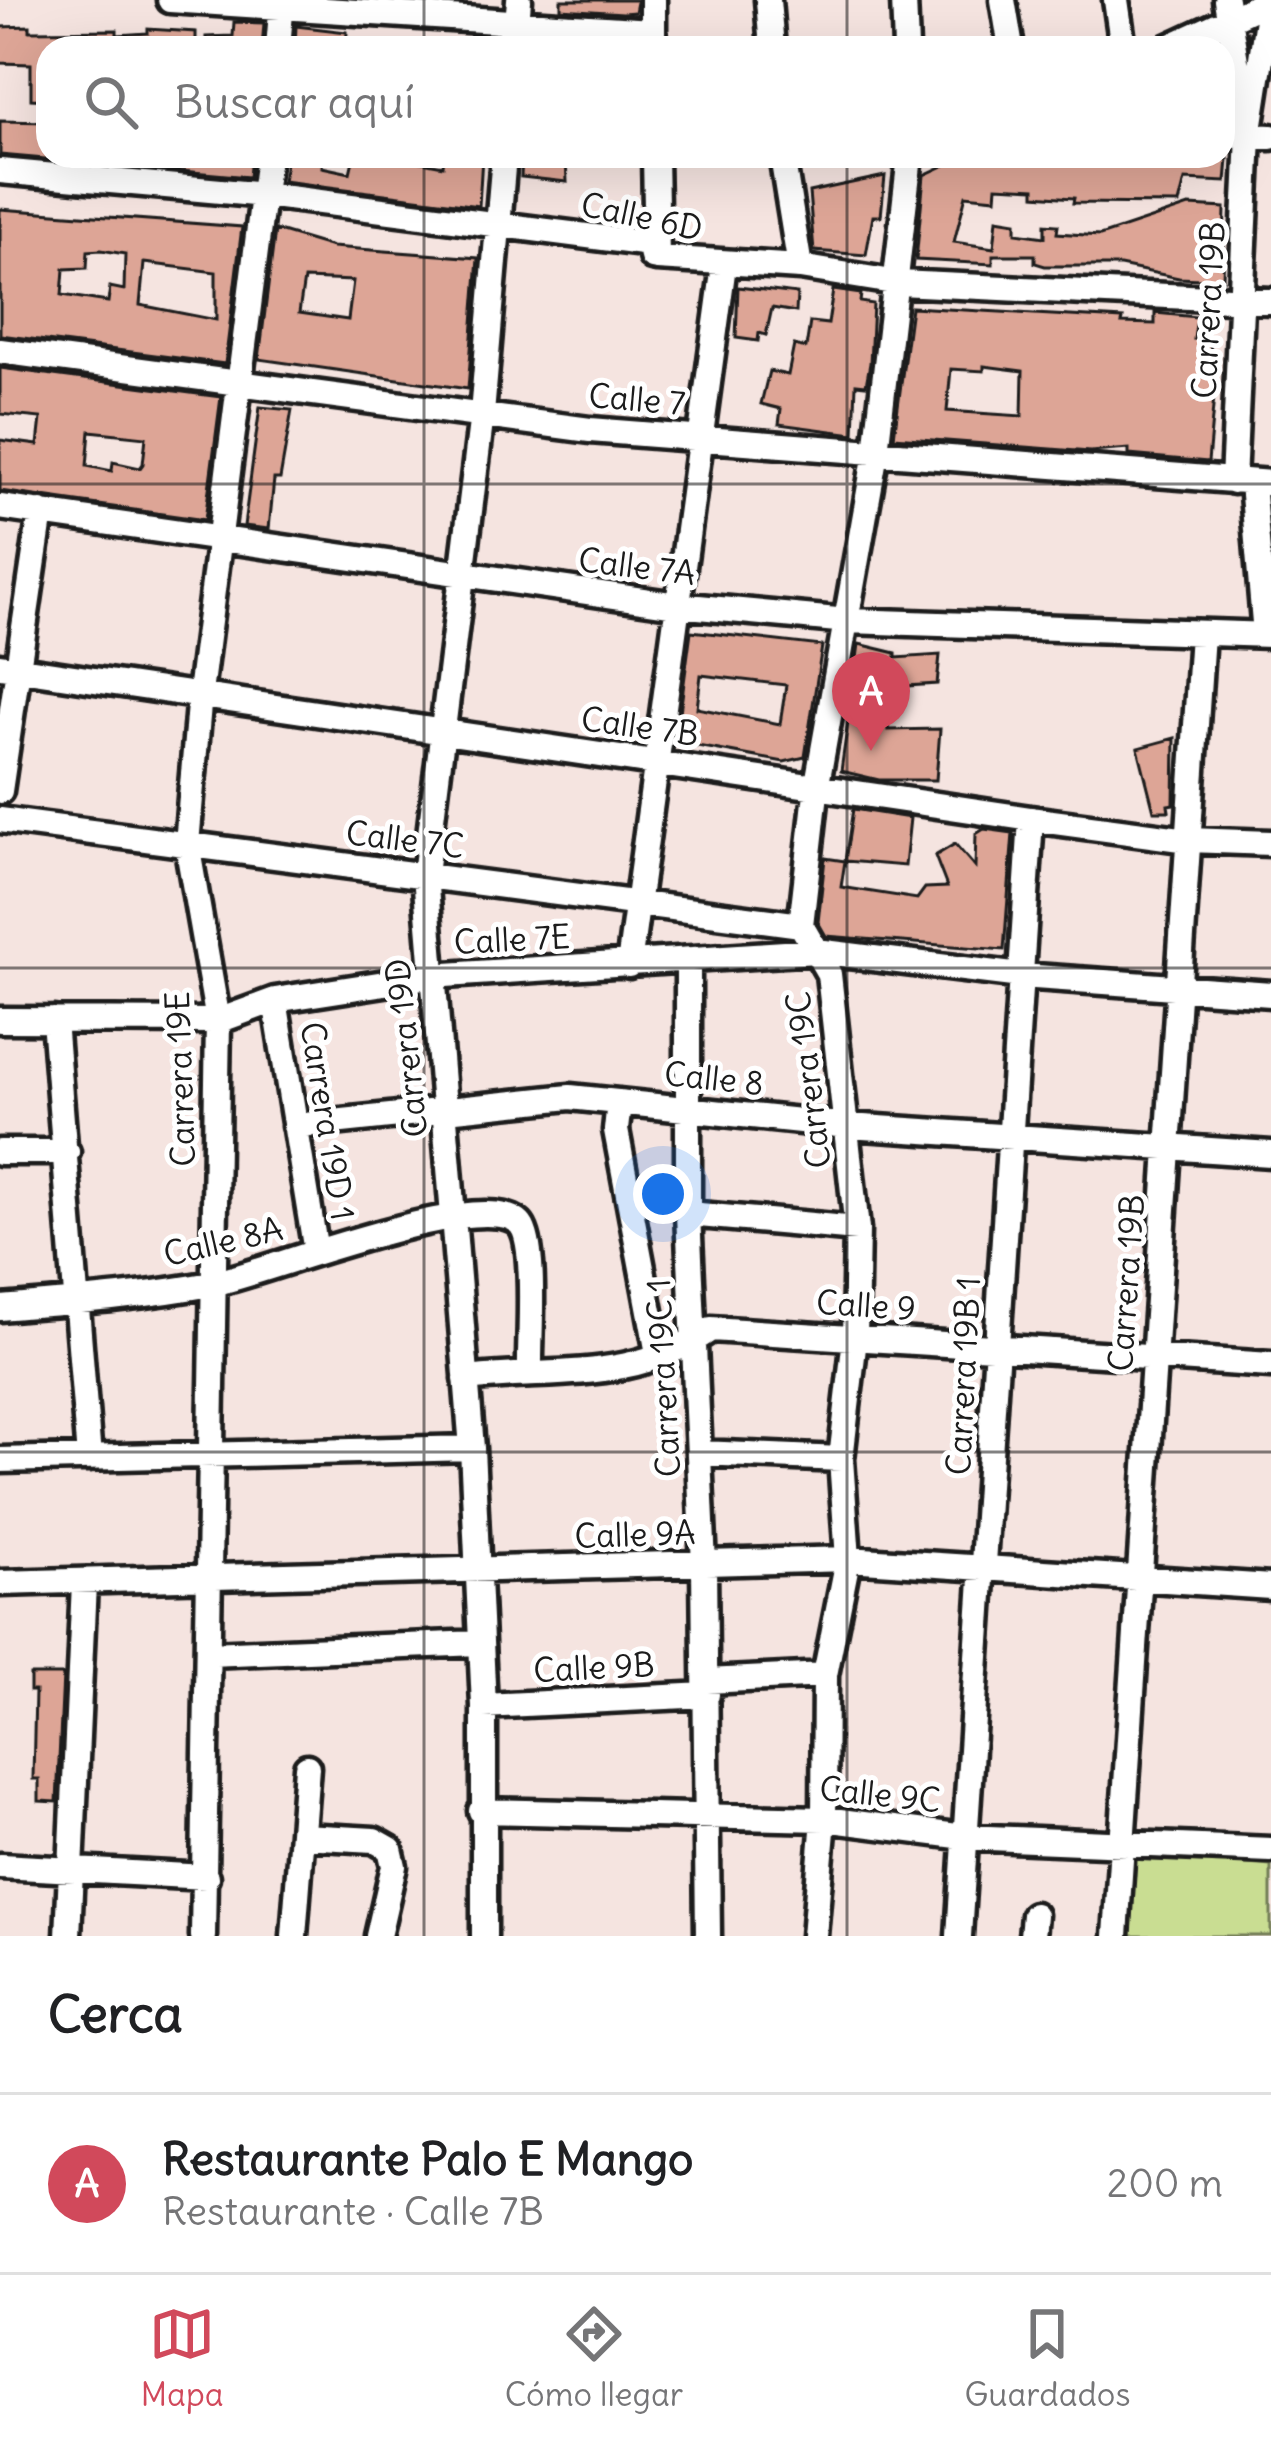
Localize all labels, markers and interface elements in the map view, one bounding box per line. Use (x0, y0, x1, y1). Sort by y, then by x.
search box (36, 36, 1235, 168)
icon: search (78, 69, 144, 135)
text: Buscar aquí (174, 74, 414, 130)
street label: Calle 6D (577, 183, 707, 249)
street label: Carrera 19B (1182, 220, 1234, 400)
street label: Calle 7 (587, 374, 687, 424)
street label: Calle 7A (576, 538, 698, 594)
pin: A (832, 652, 910, 751)
street label: Calle 7B (578, 697, 702, 755)
street label: Calle 7C (344, 811, 466, 867)
street label: Calle 7E (453, 915, 571, 963)
street label: Carrera 19D (376, 957, 436, 1139)
street label: Carrera 19C (776, 989, 840, 1171)
street label: Carrera 19E (156, 991, 204, 1167)
street label: Carrera 19D 1 (292, 1019, 364, 1223)
street label: Calle 8 (662, 1052, 766, 1104)
your location (633, 1164, 693, 1224)
street label: Carrera 19B (1099, 1193, 1153, 1373)
street label: Calle 8A (159, 1207, 287, 1275)
street label: Carrera 19B 1 (937, 1276, 989, 1476)
street label: Carrera 19C 1 (637, 1278, 689, 1478)
street label: Calle 9 (815, 1281, 917, 1329)
street label: Calle 9A (574, 1511, 696, 1557)
street label: Calle 9B (532, 1643, 656, 1691)
street label: Calle 9C (817, 1767, 943, 1821)
text: Cerca (48, 1982, 183, 2046)
text: Restaurante Palo E Mango (162, 2131, 693, 2187)
text: A (74, 2159, 100, 2208)
text: 200 m (1107, 2159, 1223, 2208)
text: Restaurante · Calle 7B (162, 2187, 544, 2236)
tab: Mapa (141, 2301, 224, 2415)
tab: Cómo llegar (505, 2301, 683, 2415)
tab: Guardados (964, 2301, 1130, 2415)

